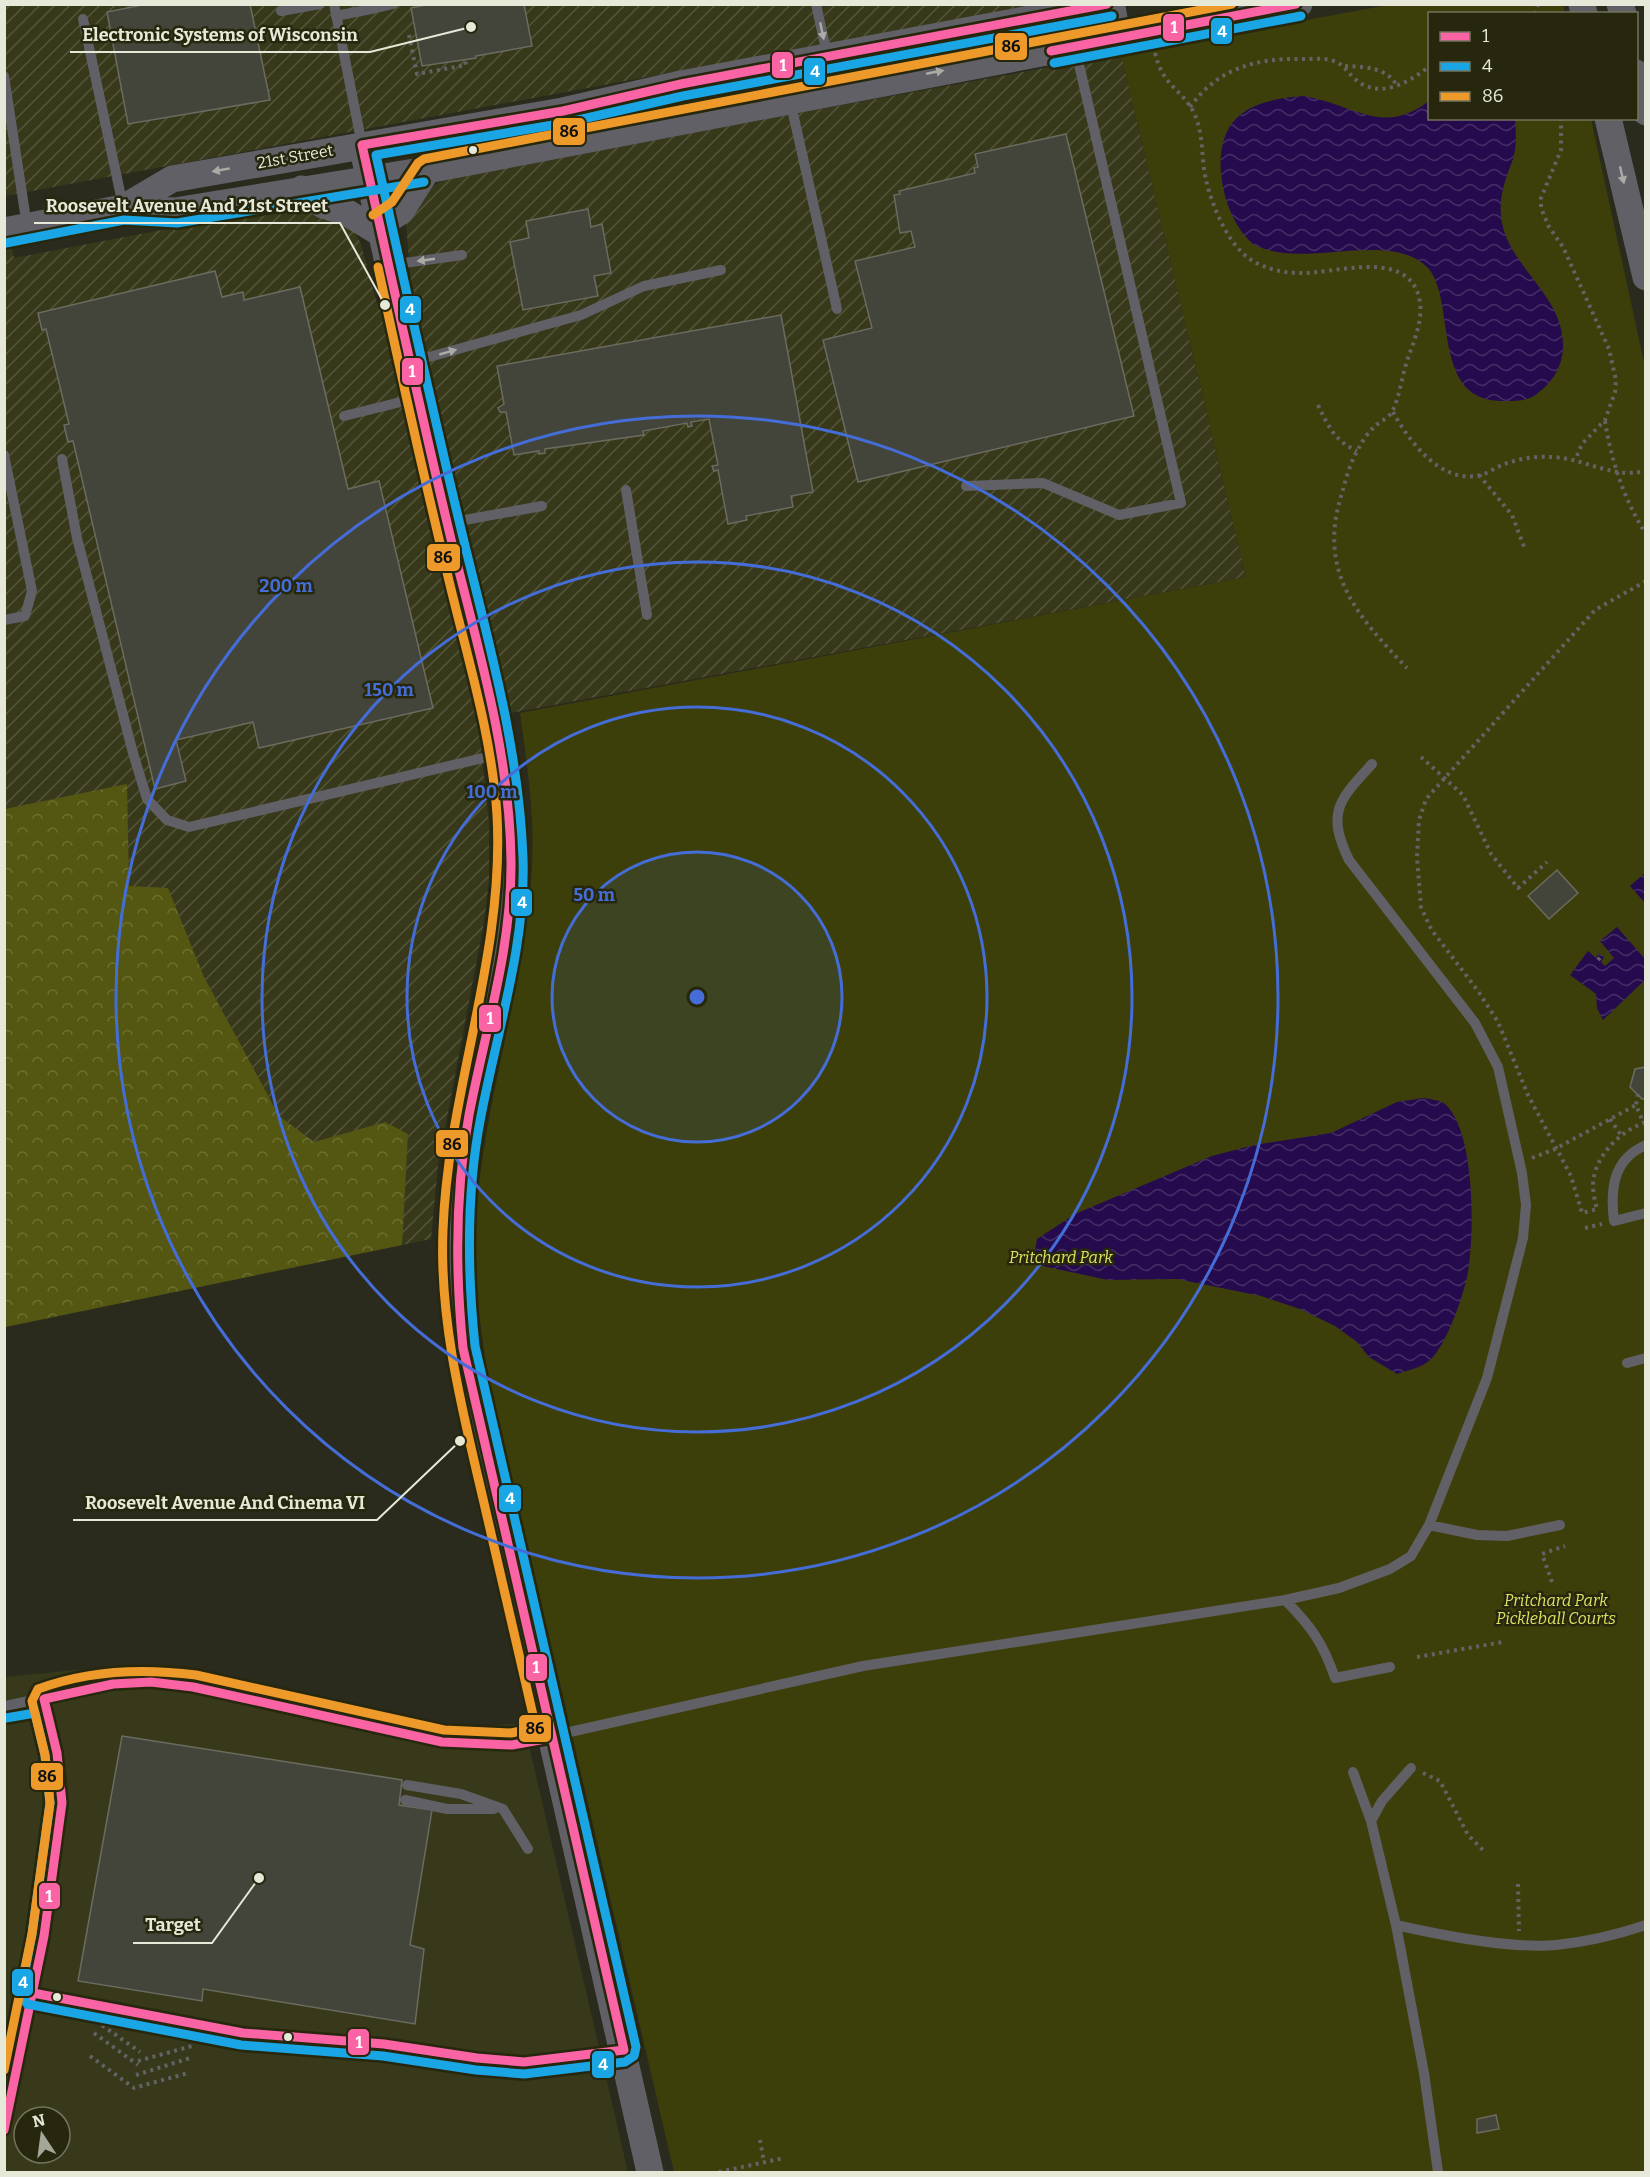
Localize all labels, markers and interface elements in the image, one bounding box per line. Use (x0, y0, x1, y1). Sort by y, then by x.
legend (1428, 12, 1638, 120)
line badge: 1 (1162, 13, 1185, 42)
callout: Electronic Systems of Wisconsin (70, 16, 370, 52)
line badge: 4 (1210, 17, 1233, 45)
text: 1 (1171, 18, 1178, 37)
one-way arrow (818, 21, 827, 40)
text: 4 (1217, 22, 1227, 41)
text: Electronic Systems of Wisconsin (82, 24, 358, 46)
text: 1 (1482, 25, 1490, 47)
line badge: 86 (994, 32, 1028, 61)
text: 86 (1001, 37, 1021, 56)
line badge: 1 (771, 51, 794, 79)
text: 4 (1482, 55, 1493, 77)
text: 1 (780, 56, 787, 75)
line badge: 4 (803, 57, 826, 86)
text: 4 (810, 62, 820, 81)
one-way arrow (926, 68, 945, 77)
text: 86 (1482, 85, 1503, 107)
line badge: 86 (552, 117, 586, 146)
text: 86 (559, 122, 579, 141)
street label: 21st Street (256, 140, 335, 173)
unlabelled marker (467, 144, 479, 156)
one-way arrow (212, 166, 231, 175)
one-way arrow (1617, 166, 1627, 185)
callout: Roosevelt Avenue And 21st Street (34, 187, 340, 223)
text: Roosevelt Avenue And 21st Street (46, 195, 328, 217)
one-way arrow (416, 256, 435, 265)
line badge: 4 (399, 295, 422, 324)
text: 4 (405, 300, 415, 319)
one-way arrow (439, 347, 457, 356)
line badge: 1 (401, 357, 424, 386)
text: 1 (409, 362, 416, 381)
line badge: 86 (426, 543, 461, 572)
text: 86 (433, 548, 453, 567)
text: 200 m (259, 575, 313, 597)
text: 150 m (364, 679, 414, 701)
text: 100 m (466, 781, 518, 803)
text: 50 m (573, 884, 615, 906)
line badge: 4 (510, 888, 533, 917)
text: 4 (517, 893, 527, 912)
centre of rings (687, 987, 707, 1007)
line badge: 1 (478, 1004, 502, 1033)
text: 1 (487, 1009, 494, 1028)
line badge: 86 (435, 1129, 469, 1158)
text: 86 (442, 1135, 462, 1154)
park label: Pritchard Park (1009, 1248, 1113, 1267)
callout: Roosevelt Avenue And Cinema VI (73, 1484, 377, 1520)
line badge: 4 (498, 1484, 522, 1513)
text: 4 (505, 1489, 515, 1508)
text: Roosevelt Avenue And Cinema VI (85, 1492, 365, 1514)
park label: Pritchard Park Pickleball Courts (1496, 1591, 1616, 1628)
line badge: 1 (525, 1653, 548, 1682)
text: 1 (533, 1658, 540, 1677)
line badge: 86 (518, 1714, 552, 1743)
text: 86 (525, 1719, 545, 1738)
line badge: 86 (30, 1762, 64, 1791)
text: 86 (37, 1767, 57, 1786)
line badge: 1 (38, 1882, 61, 1910)
text: 1 (46, 1887, 53, 1906)
callout: Target (133, 1907, 212, 1943)
text: Target (145, 1914, 201, 1936)
line badge: 4 (11, 1968, 34, 1997)
text: 4 (18, 1973, 28, 1992)
unlabelled marker (51, 1991, 63, 2003)
line badge: 1 (347, 2028, 370, 2056)
unlabelled marker (282, 2031, 294, 2043)
text: 1 (356, 2033, 363, 2052)
line badge: 4 (591, 2050, 615, 2079)
text: 4 (598, 2055, 608, 2074)
north arrow (12, 2105, 72, 2165)
text: N (31, 2110, 47, 2132)

